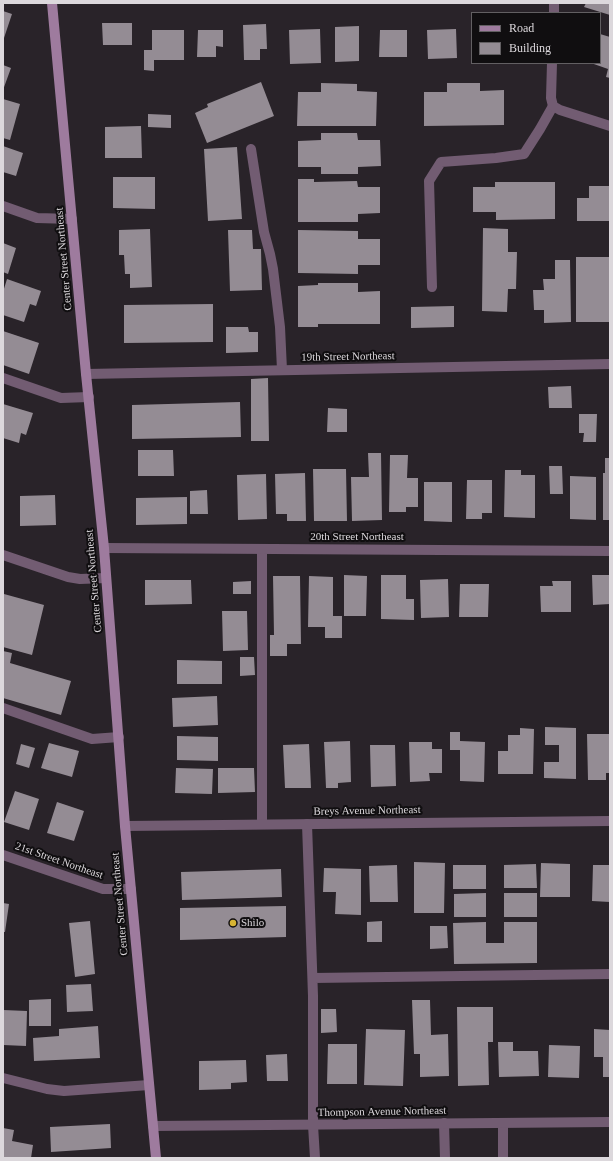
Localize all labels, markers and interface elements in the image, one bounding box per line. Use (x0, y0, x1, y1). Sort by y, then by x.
legend (471, 12, 601, 64)
text: Road (509, 21, 534, 35)
text: Building (509, 41, 551, 55)
street label: Center Street Northeast (53, 207, 75, 311)
street label: 19th Street Northeast (301, 350, 395, 364)
street label: Center Street Northeast (83, 529, 105, 633)
street label: 20th Street Northeast (310, 530, 404, 544)
street label: Breys Avenue Northeast (313, 803, 421, 819)
street label: 21st Street Northeast (13, 840, 105, 882)
street label: Center Street Northeast (109, 852, 131, 956)
place label: Shilo (241, 916, 264, 930)
marker: Shilo (228, 918, 238, 928)
street label: Thompson Avenue Northeast (318, 1104, 446, 1120)

